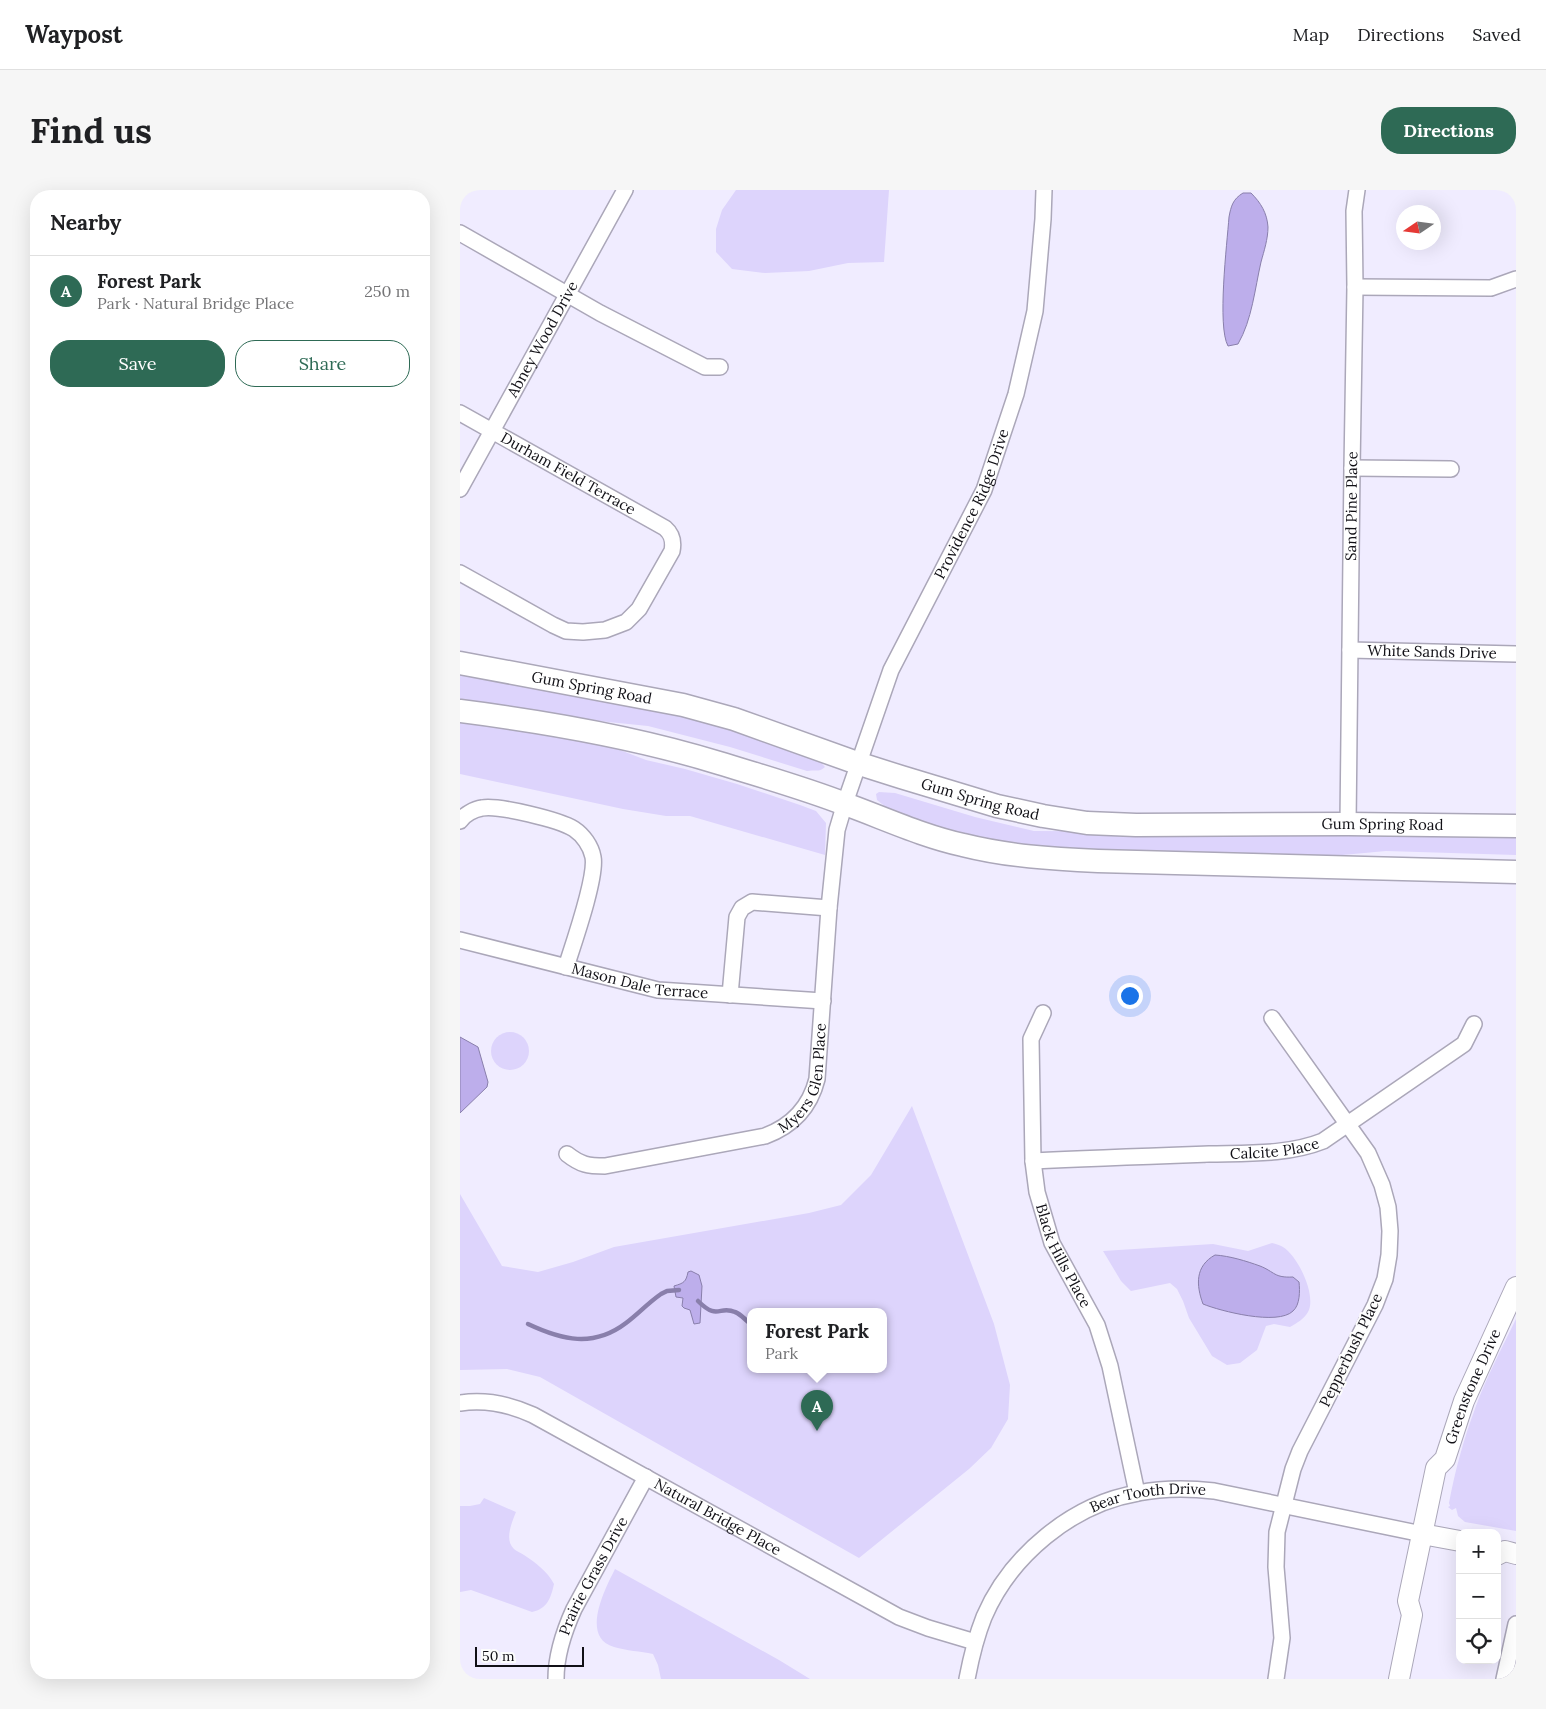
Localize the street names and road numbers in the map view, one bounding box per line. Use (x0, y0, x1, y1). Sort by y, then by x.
street label: Abney Wood Drive (502, 278, 582, 401)
street label: Providence Ridge Drive (930, 426, 1013, 582)
street label: Durham Field Terrace (497, 428, 639, 519)
street label: Sand Pine Place (1341, 451, 1361, 561)
street label: White Sands Drive (1367, 640, 1497, 663)
street label: Gum Spring Road (530, 667, 654, 708)
street label: Gum Spring Road (919, 774, 1041, 824)
street label: Gum Spring Road (1321, 814, 1444, 834)
street label: Mason Dale Terrace (570, 959, 709, 1002)
street label: Myers Glen Place (774, 1022, 830, 1137)
street label: Calcite Place (1230, 1133, 1321, 1163)
street label: Black Hills Place (1032, 1201, 1096, 1311)
street label: Pepperbush Place (1315, 1290, 1386, 1410)
street label: Greenstone Drive (1440, 1326, 1505, 1447)
street label: Natural Bridge Place (651, 1474, 785, 1559)
street label: Bear Tooth Drive (1086, 1479, 1207, 1516)
street label: Prairie Grass Drive (554, 1513, 632, 1637)

